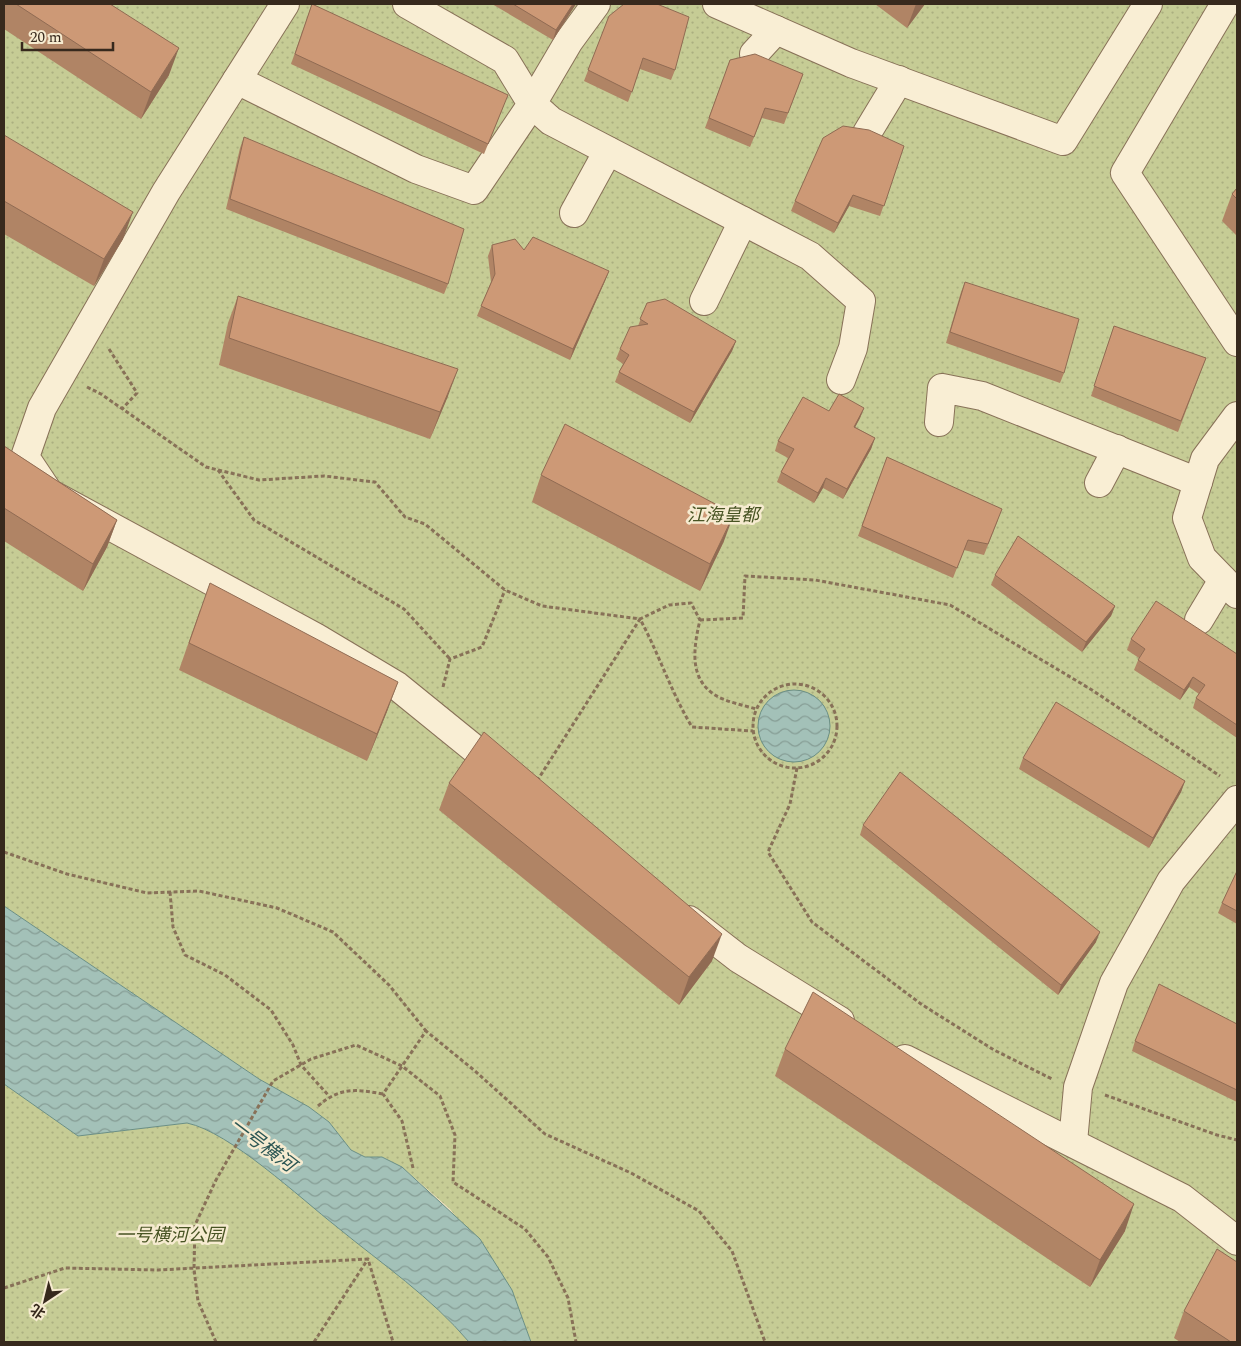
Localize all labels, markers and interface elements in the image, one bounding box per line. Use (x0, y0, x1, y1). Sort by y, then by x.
scale bar (22, 20, 114, 52)
text: 20 m (30, 26, 62, 49)
park label: 江海皇都 (687, 502, 762, 529)
water label: 一号横河 (223, 1111, 304, 1182)
park label: 一号横河公园 (116, 1222, 227, 1249)
north arrow (20, 1276, 70, 1326)
text: 北 (26, 1299, 50, 1324)

